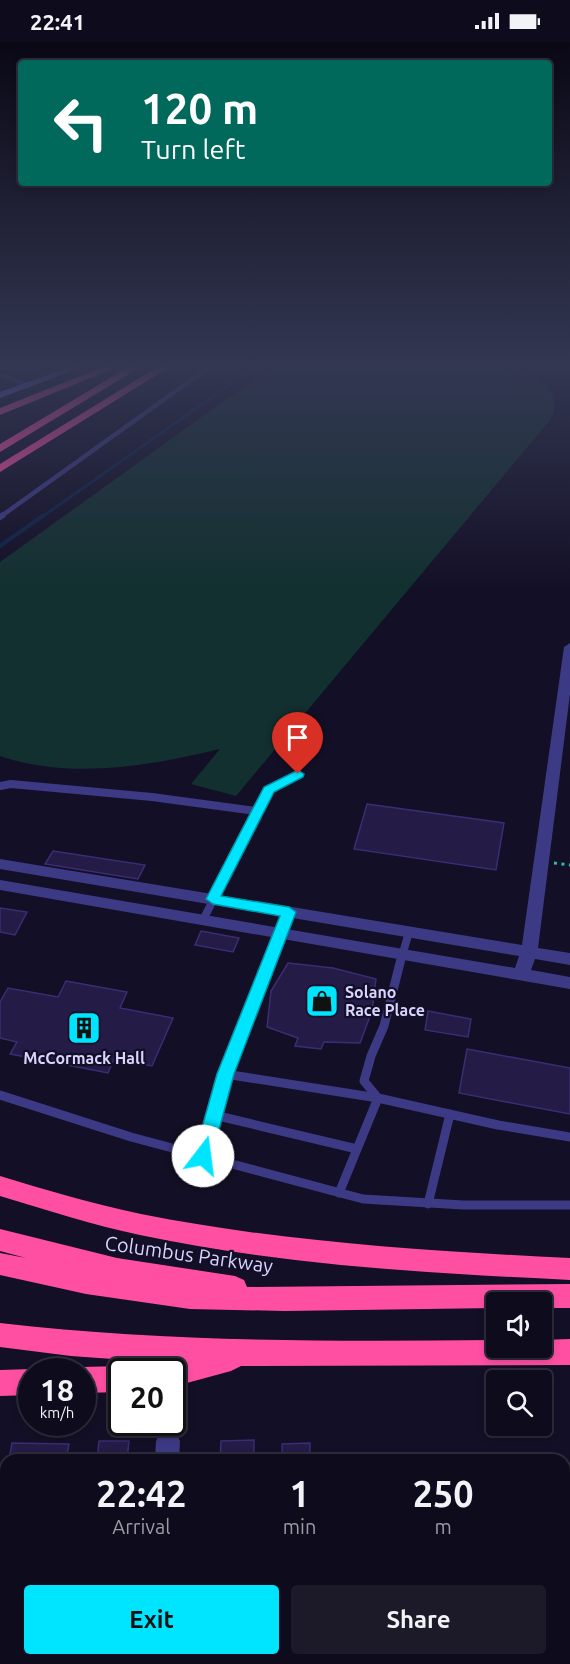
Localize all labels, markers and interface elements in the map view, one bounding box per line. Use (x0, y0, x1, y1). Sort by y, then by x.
text: 22:41 (30, 9, 85, 34)
icon: left (42, 84, 120, 162)
text: 120 m (141, 85, 258, 132)
text: Turn left (141, 134, 245, 164)
pin (272, 712, 323, 774)
icon: arrive (281, 721, 314, 754)
shop icon: Solano Race Place (304, 983, 340, 1019)
place label: Solano Race Place (345, 983, 425, 1019)
building icon: McCormack Hall (66, 1010, 102, 1046)
place label: McCormack Hall (23, 1049, 145, 1067)
position arrow (171, 1124, 235, 1188)
street label: Columbus Parkway (104, 1231, 275, 1277)
map controls (486, 1292, 552, 1436)
button: sound (486, 1292, 552, 1358)
speed limit sign: 20 (108, 1358, 186, 1436)
button: search (486, 1370, 552, 1436)
text: 18 (40, 1373, 74, 1407)
text: km/h (40, 1404, 74, 1421)
text: 22:42 (96, 1473, 186, 1514)
text: 1 (289, 1473, 310, 1514)
text: 250 (413, 1473, 474, 1514)
text: Arrival (112, 1515, 171, 1538)
text: min (283, 1515, 316, 1538)
text: m (435, 1515, 452, 1538)
button: Exit (24, 1585, 279, 1654)
button: Share (291, 1585, 546, 1654)

